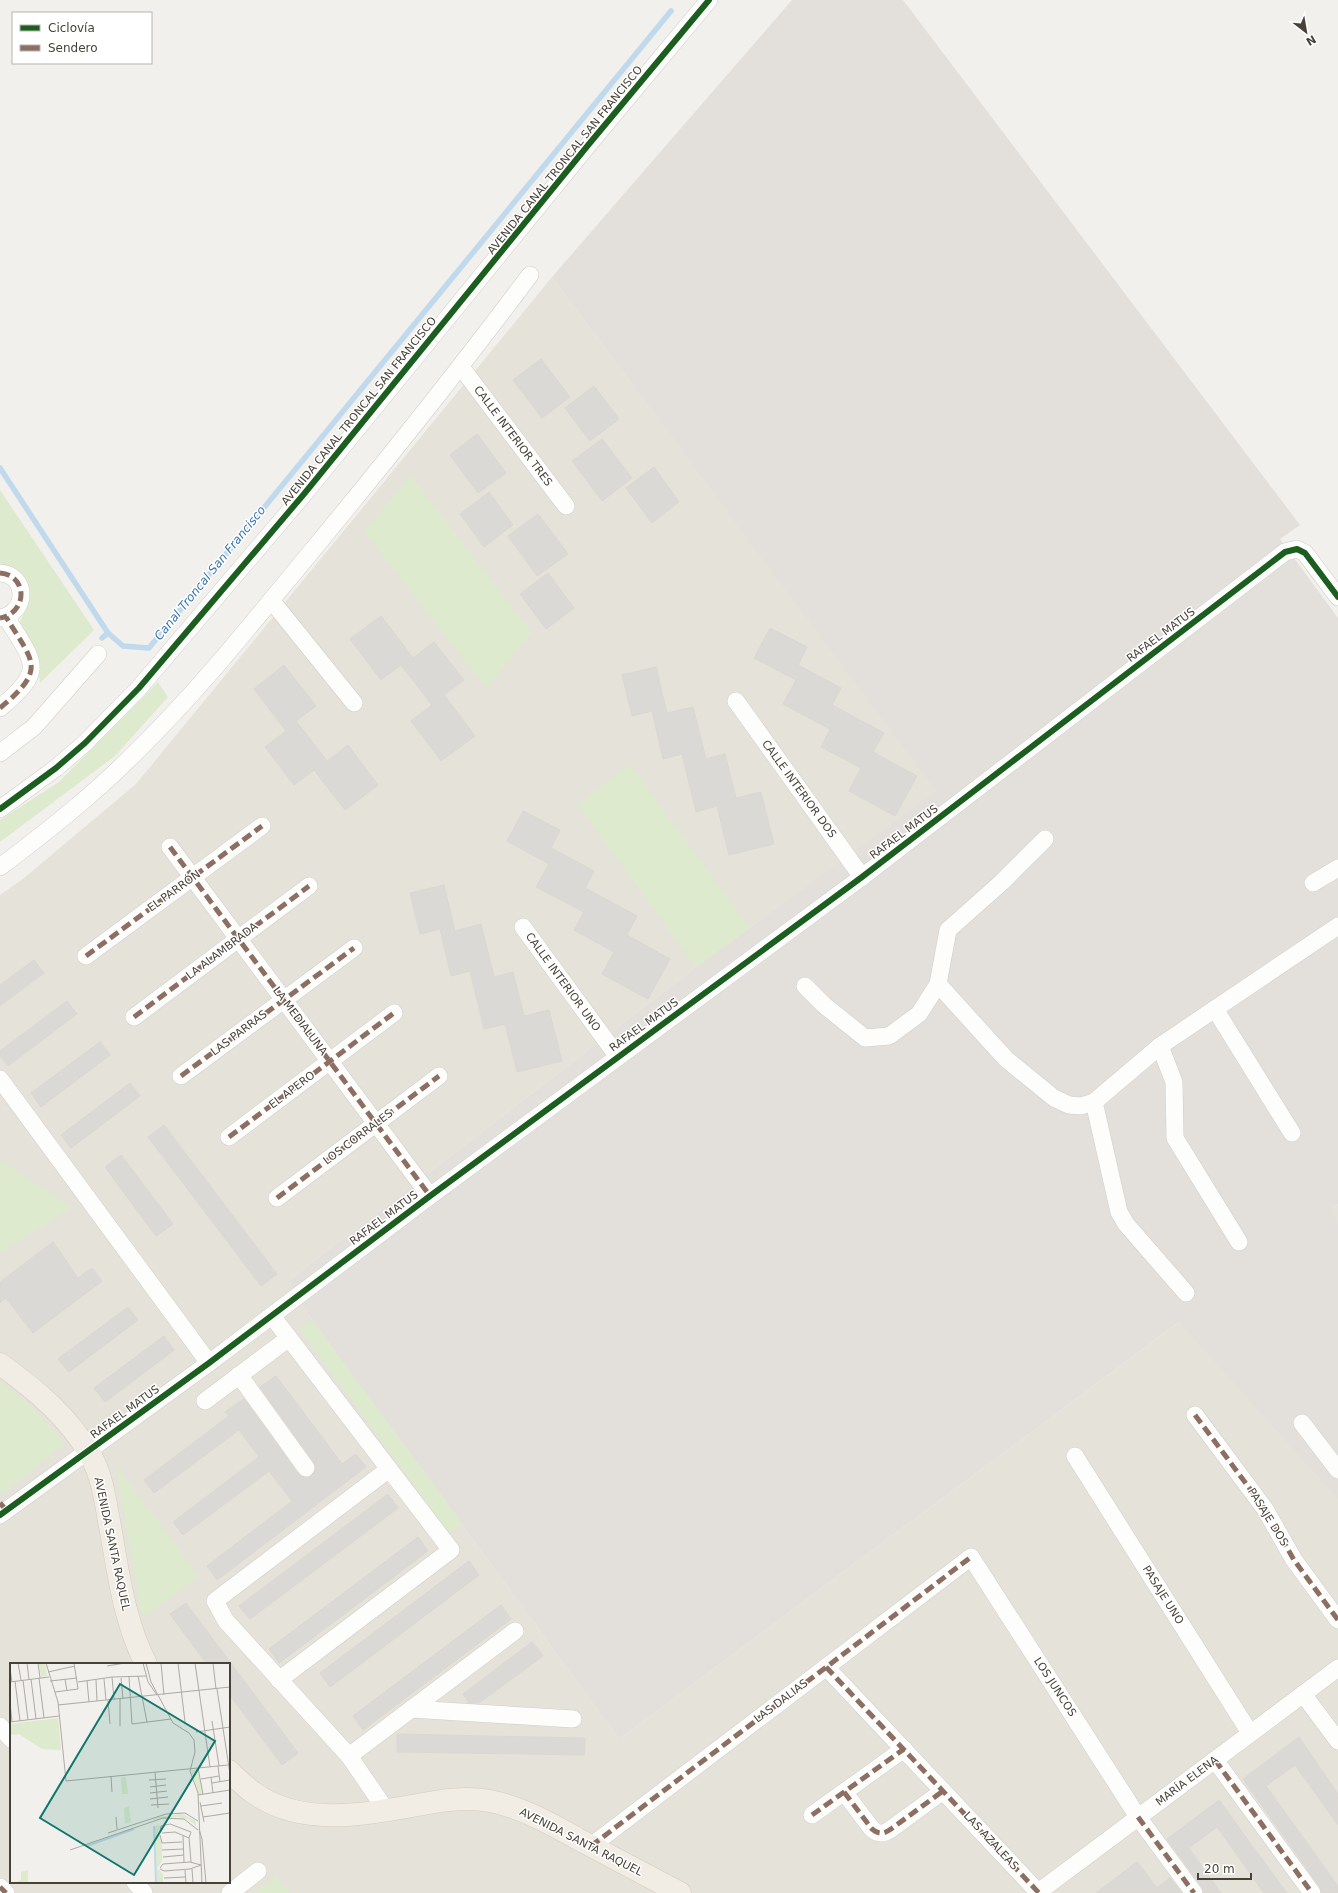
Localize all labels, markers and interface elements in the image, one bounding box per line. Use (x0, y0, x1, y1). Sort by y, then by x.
legend (12, 12, 152, 64)
north arrow (1286, 12, 1326, 52)
text: Ciclovía (48, 21, 95, 35)
text: N (1304, 32, 1318, 48)
text: Sendero (48, 41, 98, 55)
street label: AVENIDA CANAL TRONCAL SAN FRANCISCO (485, 63, 645, 257)
street label: AVENIDA CANAL TRONCAL SAN FRANCISCO (279, 314, 439, 508)
street label: CALLE INTERIOR TRES (471, 383, 555, 489)
water label: Canal Troncal San Francisco (152, 503, 268, 643)
street label: RAFAEL MATUS (1124, 605, 1198, 665)
street label: CALLE INTERIOR DOS (759, 738, 839, 841)
street label: RAFAEL MATUS (867, 802, 941, 862)
street label: EL PARRÓN (145, 867, 203, 915)
street label: LA ALAMBRADA (184, 920, 261, 982)
street label: CALLE INTERIOR UNO (523, 930, 603, 1034)
street label: LA MEDIALUNA (270, 984, 330, 1058)
street label: RAFAEL MATUS (607, 996, 681, 1054)
street label: LAS PARRAS (208, 1008, 270, 1058)
street label: EL APERO (267, 1068, 318, 1111)
street label: LOS CORRALES (321, 1107, 395, 1167)
street label: RAFAEL MATUS (347, 1188, 421, 1248)
street label: RAFAEL MATUS (88, 1383, 162, 1441)
street label: AVENIDA SANTA RAQUEL (91, 1476, 133, 1613)
street label: PASAJE DOS (1245, 1486, 1291, 1548)
street label: PASAJE UNO (1140, 1563, 1186, 1627)
street label: LOS JUNCOS (1031, 1655, 1079, 1719)
inset map (10, 1663, 230, 1883)
street label: LAS DALIAS (752, 1677, 811, 1725)
street label: MARÍA ELENA (1153, 1753, 1221, 1809)
street label: AVENIDA SANTA RAQUEL (517, 1805, 645, 1879)
street label: LAS AZALEAS (961, 1809, 1021, 1873)
scale bar (1198, 1855, 1251, 1881)
text: 20 m (1204, 1862, 1235, 1876)

